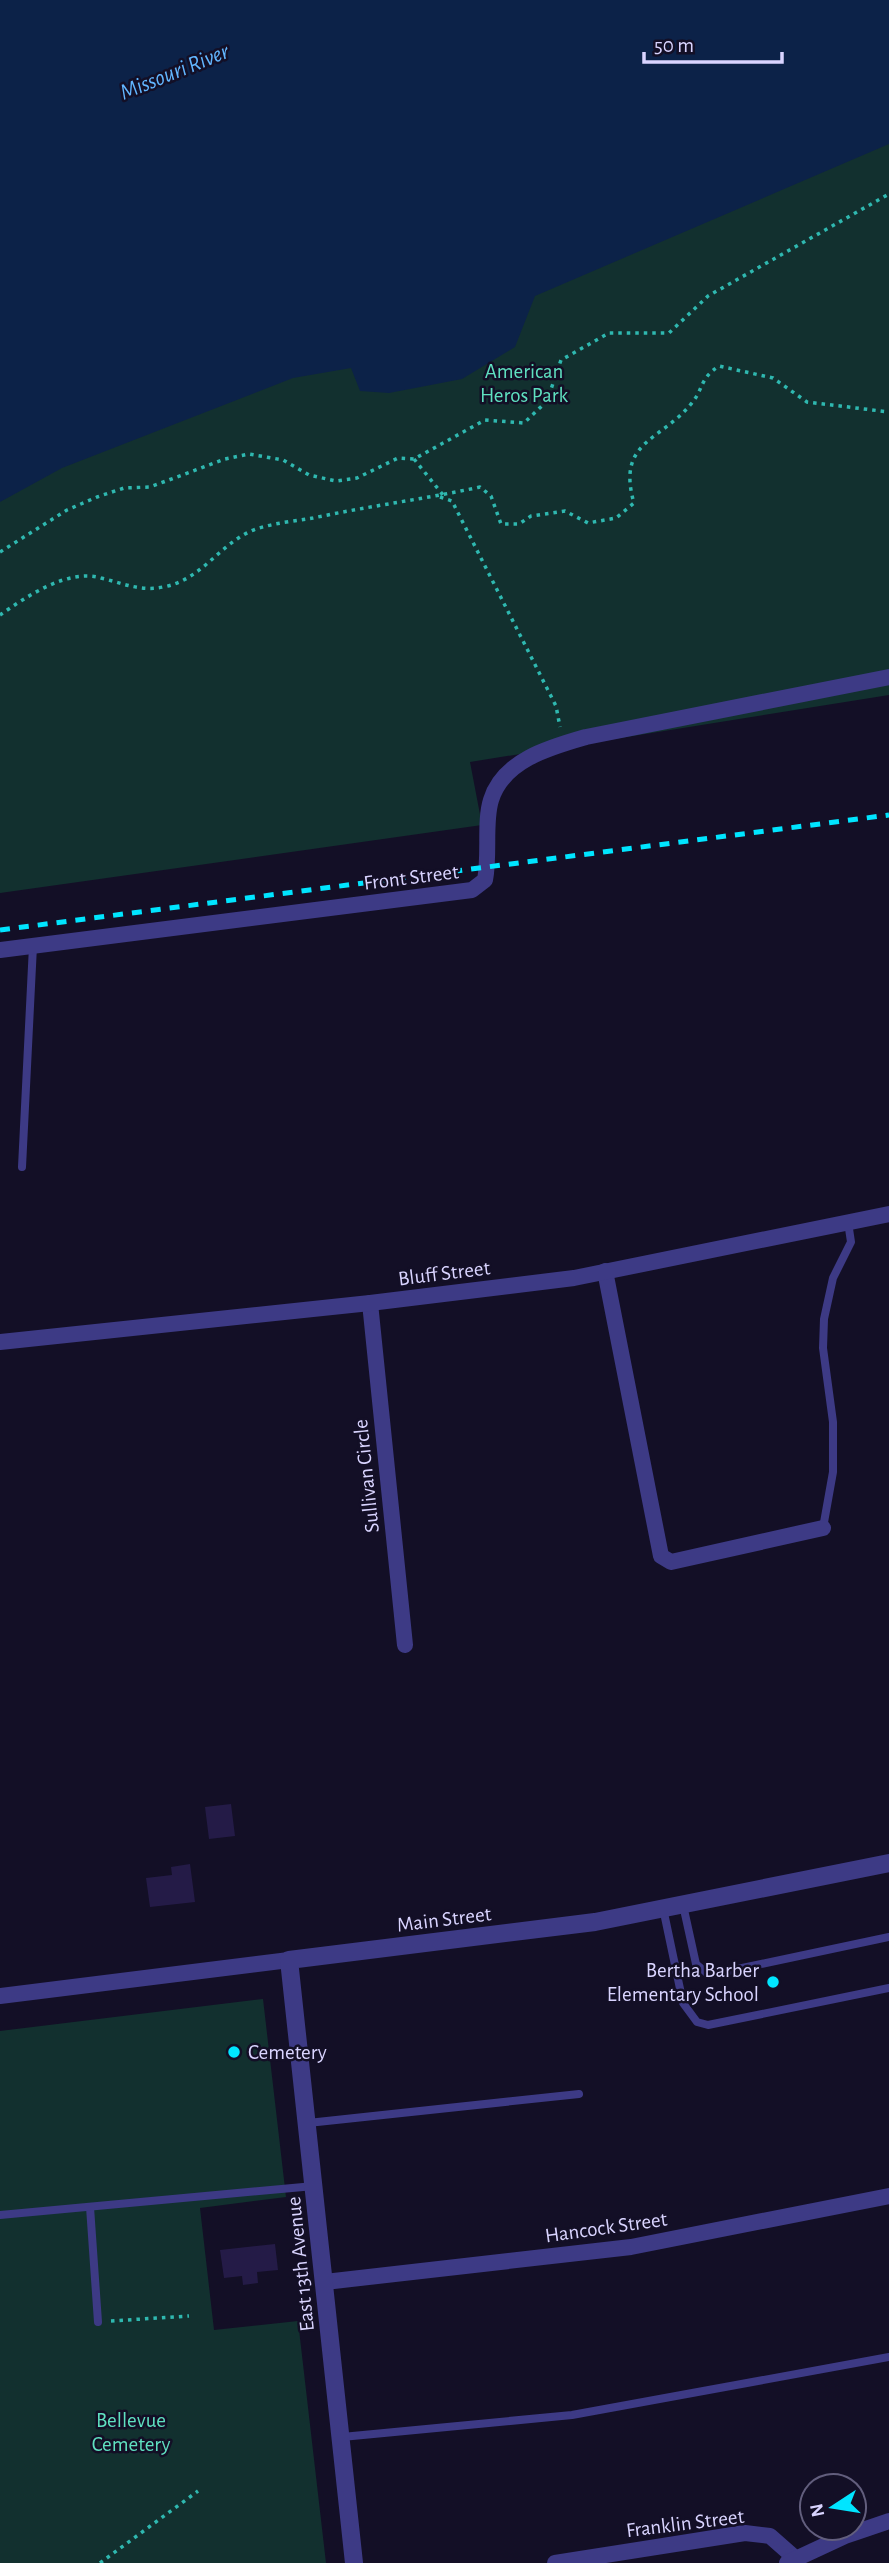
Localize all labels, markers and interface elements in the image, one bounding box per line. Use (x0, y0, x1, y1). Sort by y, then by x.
scale bar (644, 21, 782, 65)
text: 50 m (654, 35, 694, 56)
water label: Missouri River (117, 40, 233, 105)
park label: American Heros Park (480, 361, 569, 406)
street label: Front Street (362, 861, 460, 894)
street label: Bluff Street (397, 1257, 492, 1290)
street label: Sullivan Circle (350, 1418, 383, 1534)
street label: Main Street (396, 1903, 493, 1936)
place label: Bertha Barber Elementary School (607, 1960, 759, 2005)
marker: Bertha Barber Elementary School (765, 1974, 781, 1990)
place label: Cemetery (248, 2042, 327, 2063)
marker: Cemetery (226, 2044, 242, 2060)
street label: East 13th Avenue (283, 2195, 318, 2332)
street label: Hancock Street (544, 2208, 669, 2246)
park label: Bellevue Cemetery (92, 2410, 170, 2455)
north arrow (798, 2472, 868, 2542)
text: N (807, 2502, 829, 2519)
street label: Franklin Street (625, 2506, 746, 2541)

